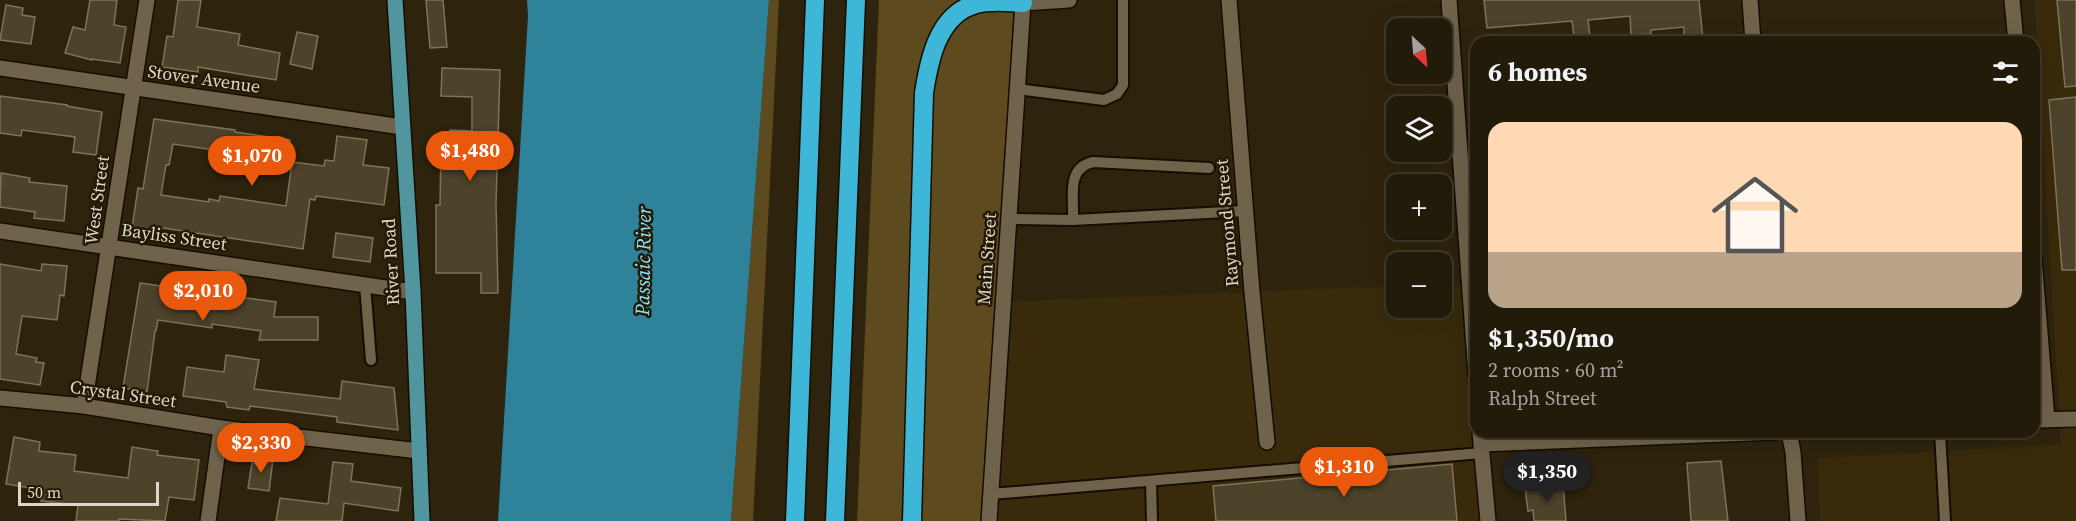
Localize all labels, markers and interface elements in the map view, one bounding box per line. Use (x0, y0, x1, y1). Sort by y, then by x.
north arrow (1386, 18, 1452, 84)
map controls (1386, 18, 1452, 318)
text: 6 homes (1488, 54, 1587, 90)
icon: filters (1989, 56, 2022, 89)
street label: Stover Avenue (146, 58, 262, 99)
button: layers (1386, 96, 1452, 162)
pin: $1,480 (421, 131, 519, 182)
pin: $1,070 (203, 136, 301, 187)
text: $1,480 (440, 136, 500, 164)
text: $1,070 (222, 141, 282, 169)
street label: West Street (78, 154, 115, 246)
street label: Raymond Street (1208, 158, 1245, 288)
icon: home (1701, 161, 1809, 269)
button: + (1386, 174, 1452, 240)
water label: Passaic River (628, 205, 658, 317)
street label: Main Street (971, 212, 1002, 306)
street label: Bayliss Street (120, 217, 229, 256)
street label: River Road (376, 218, 405, 306)
button: − (1386, 252, 1452, 318)
pin: $2,010 (154, 271, 252, 322)
text: $2,010 (173, 276, 233, 304)
text: $1,350/mo (1488, 320, 1614, 356)
text: 2 rooms · 60 m² (1488, 356, 1624, 384)
street label: Crystal Street (68, 374, 178, 413)
text: Ralph Street (1488, 384, 1597, 412)
pin: $2,330 (212, 423, 310, 474)
text: $2,330 (231, 428, 291, 456)
pin: $1,310 (1295, 447, 1393, 498)
text: $1,310 (1314, 452, 1374, 480)
pin: $1,350 (1498, 452, 1596, 503)
text: $1,350 (1517, 457, 1577, 485)
scale bar (18, 479, 159, 506)
text: 50 m (27, 481, 61, 503)

